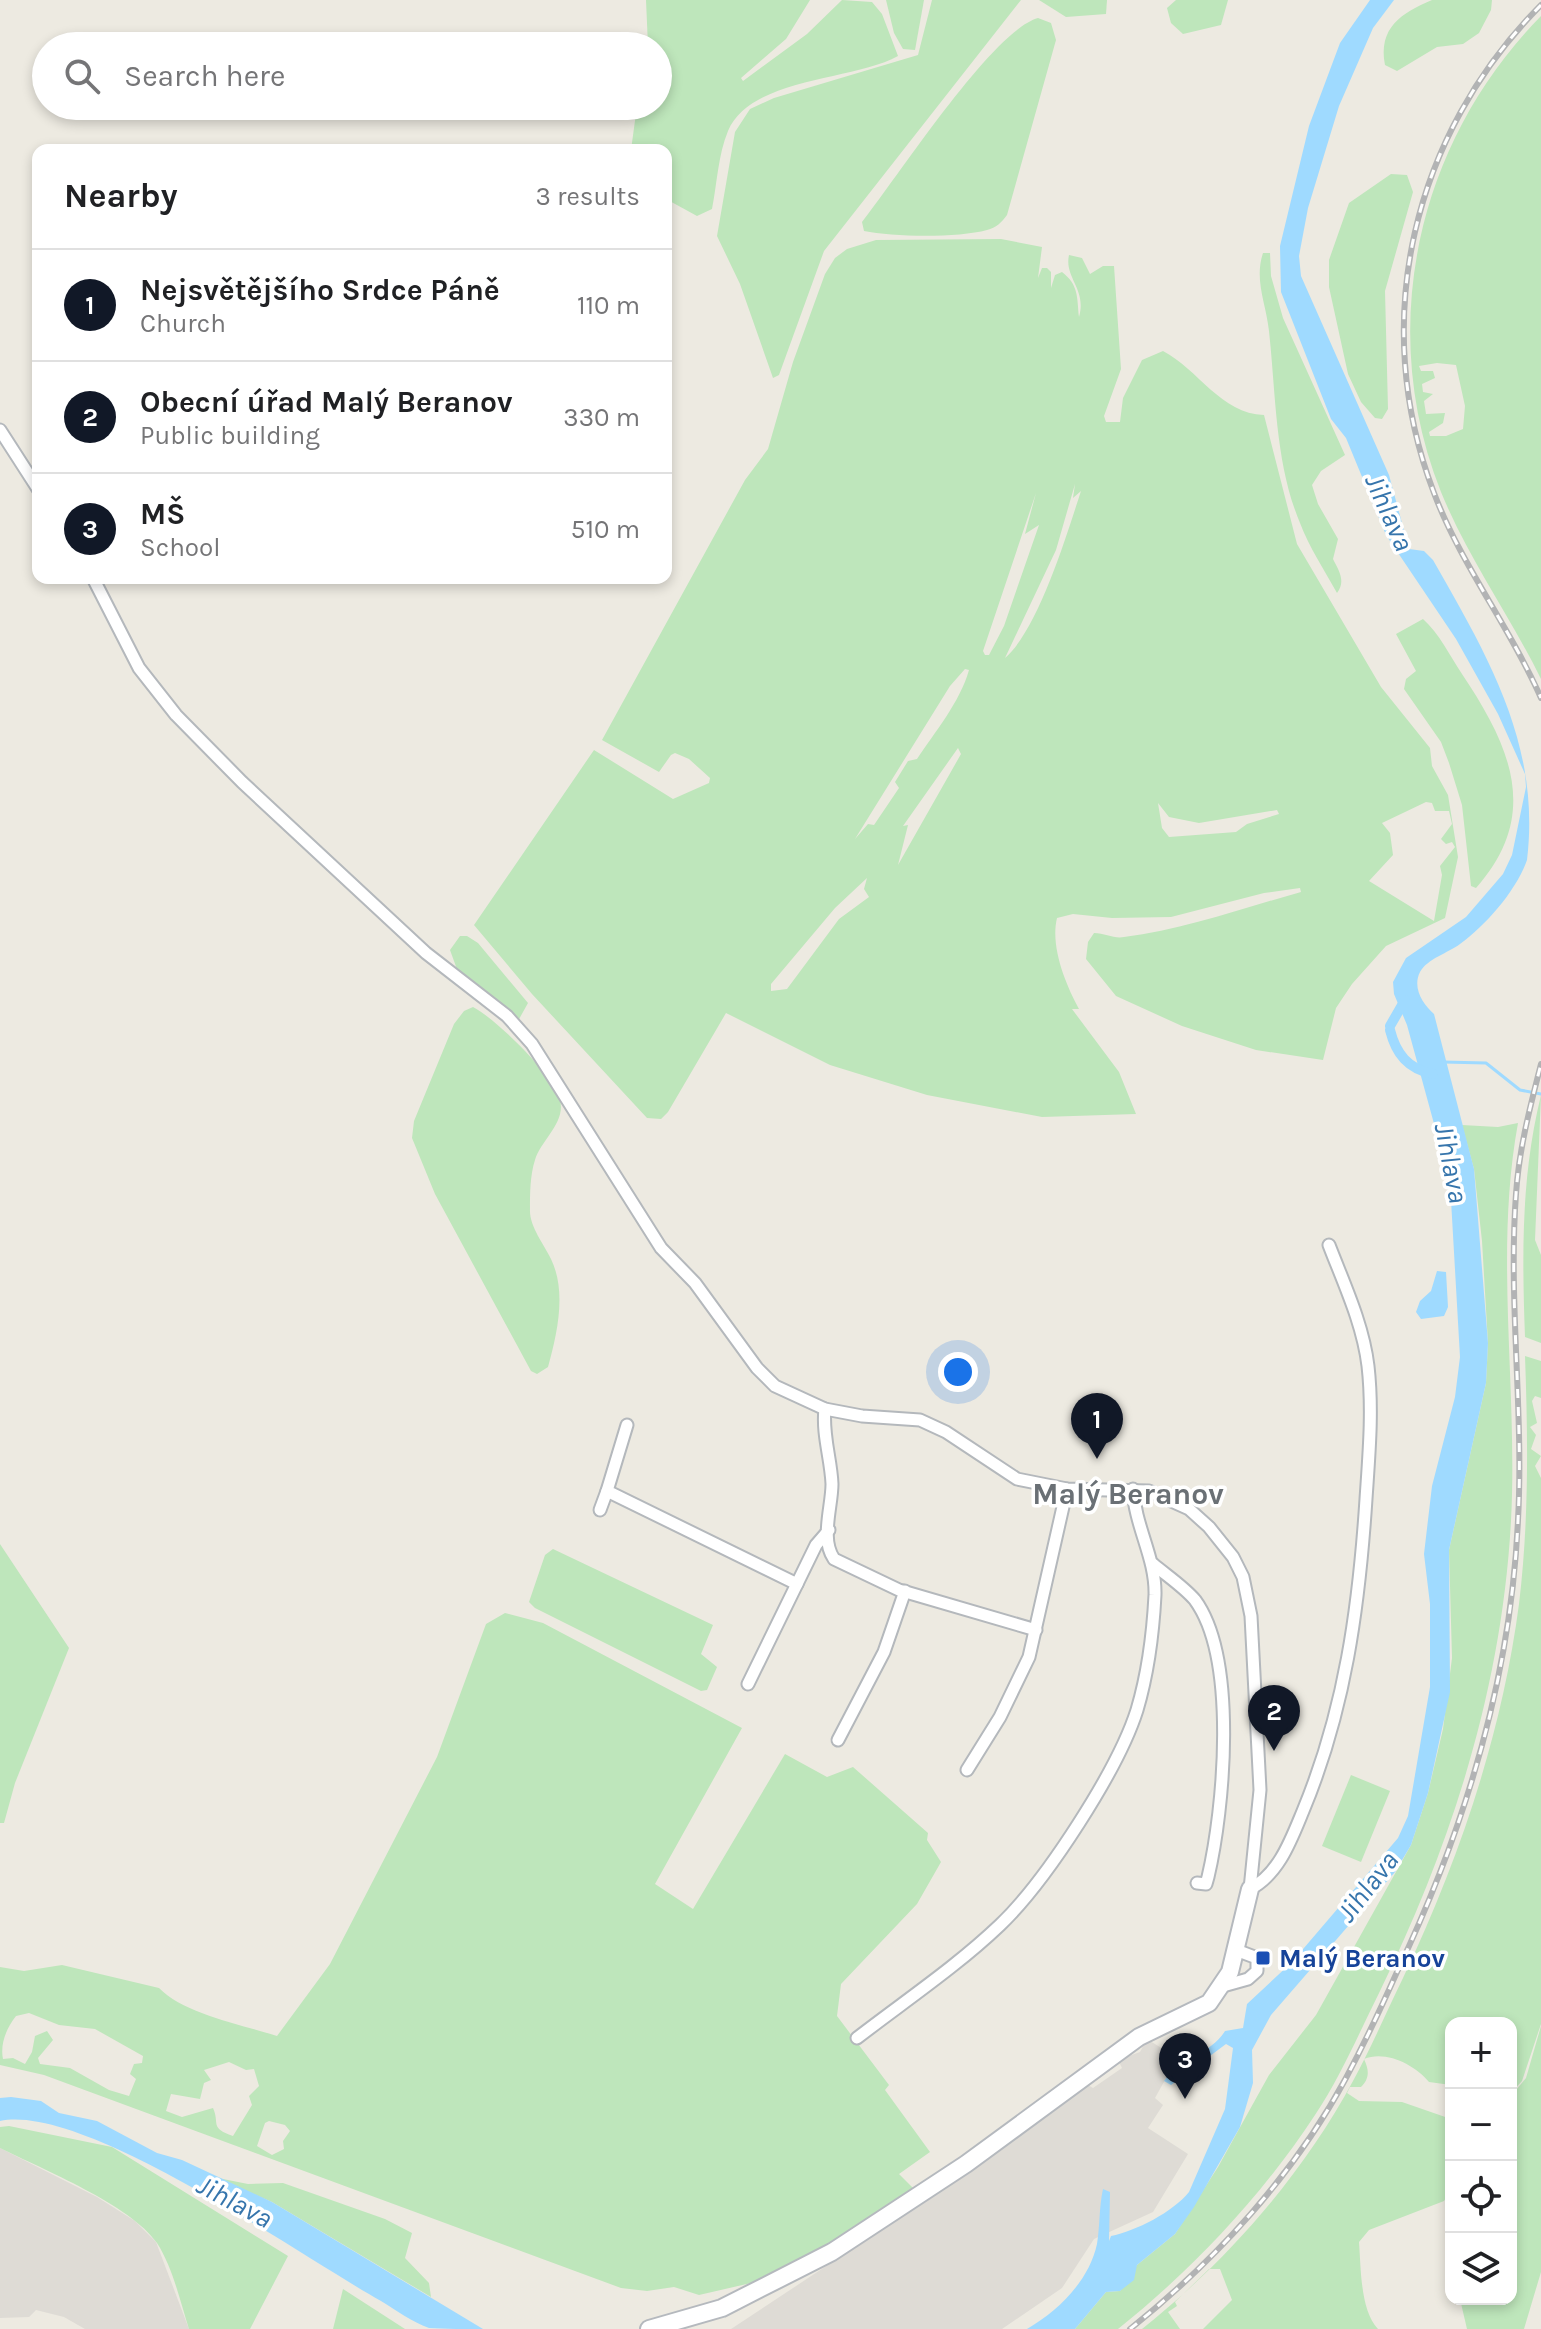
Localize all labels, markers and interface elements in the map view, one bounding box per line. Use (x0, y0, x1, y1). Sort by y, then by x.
search box (32, 32, 672, 120)
icon: search (60, 54, 104, 98)
text: Search here (124, 58, 285, 94)
text: Nearby (64, 176, 178, 216)
text: 3 results (536, 181, 640, 212)
text: Nejsvětějšího Srdce Páně (140, 272, 500, 308)
text: 1 (85, 290, 95, 321)
text: 110 m (577, 290, 640, 321)
text: Church (140, 308, 226, 339)
text: Obecní úřad Malý Beranov (140, 384, 512, 420)
text: 2 (82, 402, 98, 433)
text: 330 m (563, 402, 640, 433)
text: Public building (140, 420, 320, 451)
water label: Jihlava (1358, 469, 1421, 556)
text: MŠ (140, 496, 185, 532)
text: 3 (82, 514, 98, 545)
text: 510 m (571, 514, 640, 545)
text: School (140, 532, 221, 563)
water label: Jihlava (1428, 1120, 1475, 1206)
your location (938, 1352, 978, 1392)
pin: 1 (1071, 1393, 1123, 1459)
district label: Malý Beranov (1032, 1476, 1224, 1512)
pin: 2 (1248, 1685, 1300, 1751)
water label: Jihlava (1329, 1844, 1405, 1928)
place label: Malý Beranov (1279, 1943, 1445, 1974)
marker: Malý Beranov (1254, 1949, 1272, 1967)
map controls (1445, 2017, 1517, 2305)
button: + (1445, 2017, 1517, 2089)
pin: 3 (1159, 2033, 1211, 2099)
button: − (1445, 2089, 1517, 2161)
button: locate (1445, 2161, 1517, 2233)
water label: Jihlava (191, 2168, 278, 2235)
button: layers (1445, 2233, 1517, 2305)

